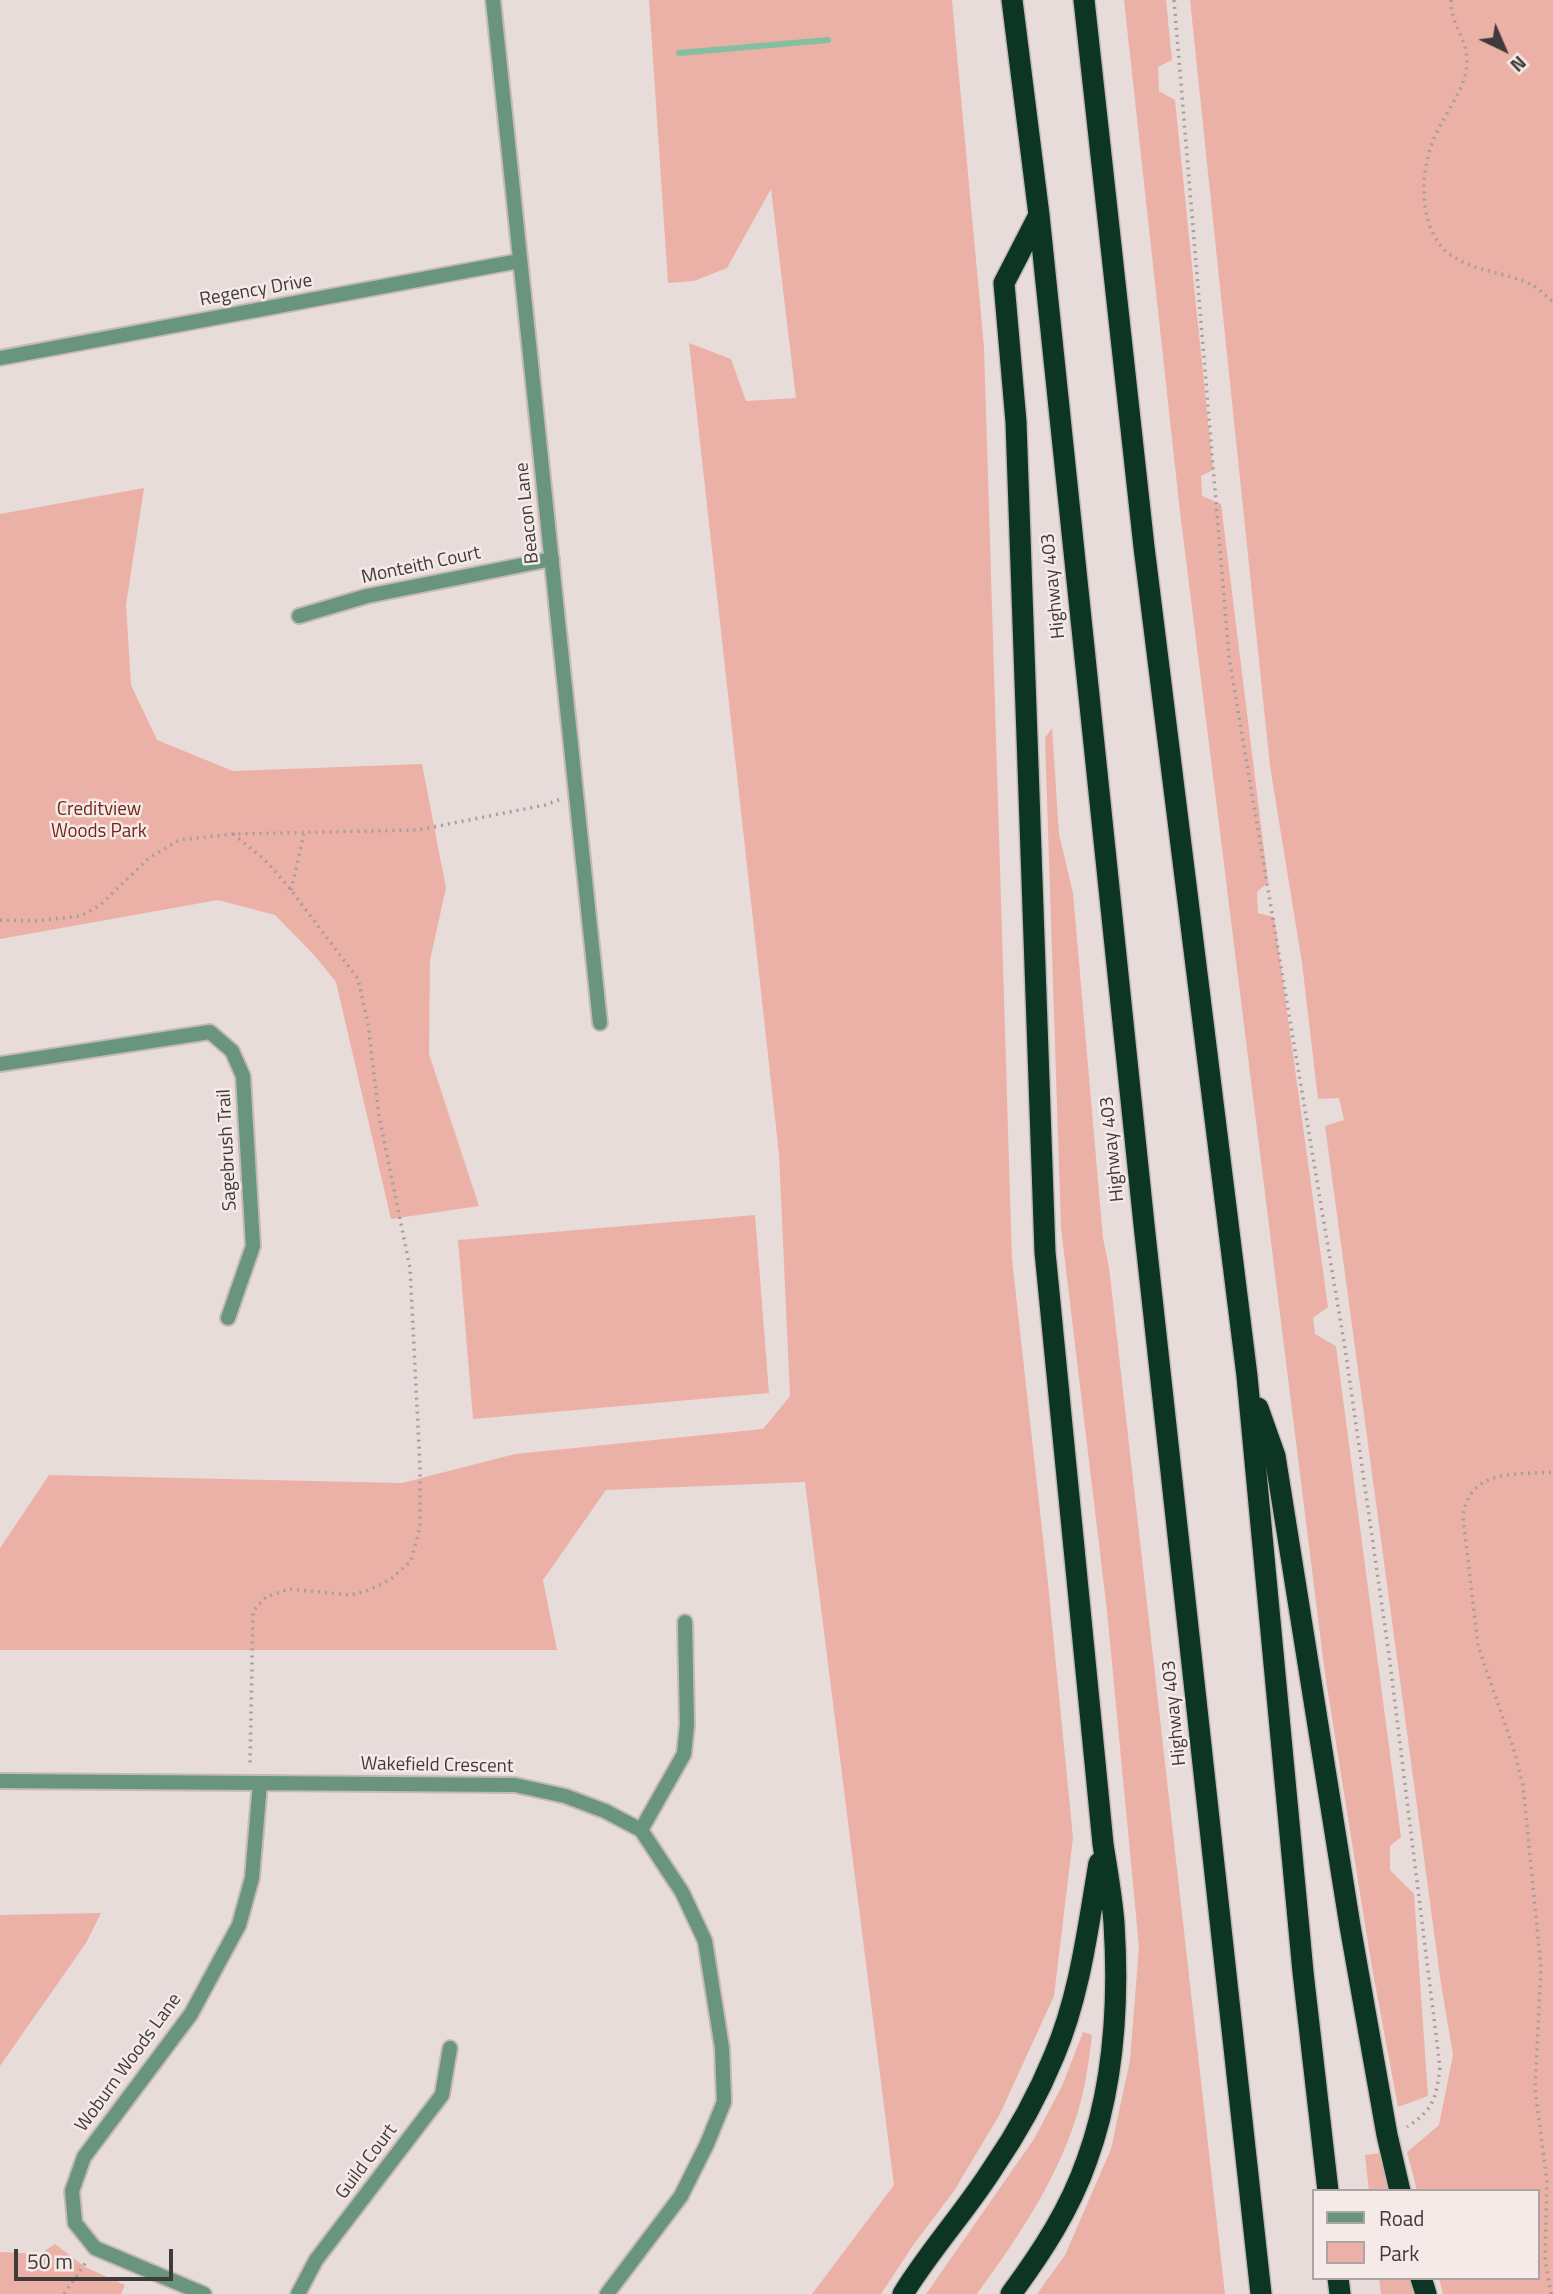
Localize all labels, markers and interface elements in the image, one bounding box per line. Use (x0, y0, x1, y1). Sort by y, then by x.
north arrow (1469, 14, 1539, 84)
text: N (1504, 49, 1534, 79)
street label: Regency Drive (198, 270, 314, 312)
street label: Beacon Lane (511, 461, 545, 565)
street label: Highway 403 (1037, 532, 1071, 640)
street label: Monteith Court (359, 542, 483, 590)
park label: Creditview Woods Park (51, 799, 147, 843)
street label: Sagebrush Trail (213, 1088, 243, 1212)
street label: Highway 403 (1096, 1095, 1130, 1203)
street label: Highway 403 (1158, 1659, 1192, 1767)
street label: Wakefield Crescent (360, 1753, 514, 1779)
street label: Woburn Woods Lane (71, 1989, 187, 2137)
street label: Guild Court (331, 2120, 403, 2204)
legend (1312, 2189, 1539, 2280)
text: Road (1379, 2202, 1424, 2234)
scale bar (18, 2234, 177, 2278)
text: Park (1379, 2237, 1419, 2269)
text: 50 m (27, 2245, 73, 2277)

